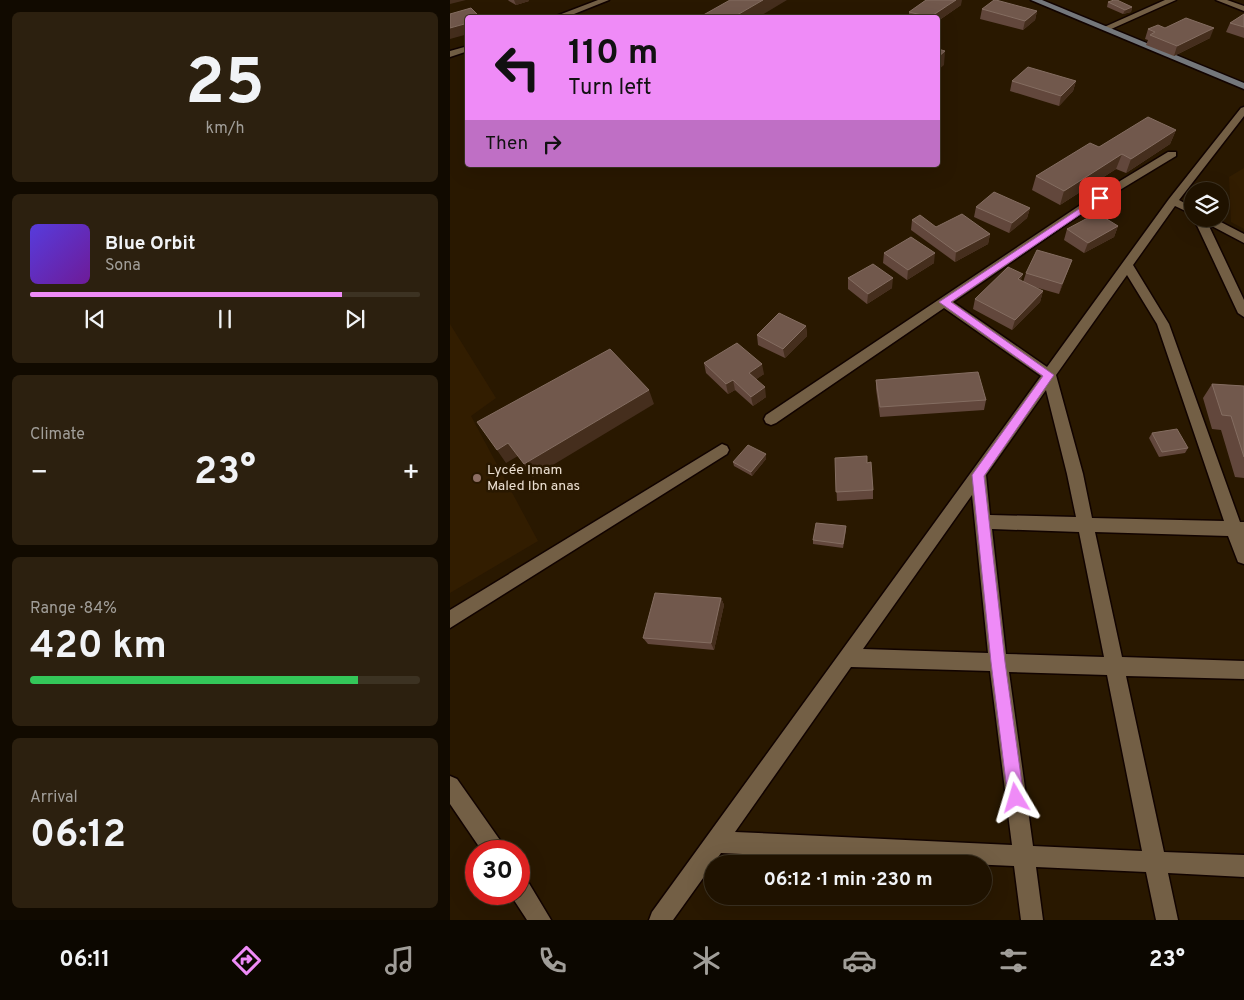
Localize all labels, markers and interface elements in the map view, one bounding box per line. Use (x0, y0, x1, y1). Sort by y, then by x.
text: 110 m (568, 32, 658, 76)
icon: left (485, 35, 550, 100)
text: 25 (185, 45, 265, 127)
text: Turn left (568, 75, 651, 102)
text: km/h (206, 119, 244, 139)
icon: right (538, 130, 566, 158)
text: Then (485, 132, 528, 156)
pin (1079, 177, 1121, 219)
map controls (1184, 182, 1229, 227)
button: layers (1184, 182, 1229, 227)
icon: arrive (1086, 184, 1114, 212)
text: Blue Orbit (105, 232, 195, 256)
text: Sona (105, 256, 141, 276)
icon: previous (81, 305, 109, 333)
icon: pause (211, 305, 239, 333)
icon: next (341, 305, 369, 333)
text: Climate (30, 425, 85, 445)
text: 23° (194, 449, 256, 498)
text: − (30, 456, 48, 492)
text: + (402, 456, 420, 492)
place label: Lycée Imam Maled Ibn anas (487, 462, 580, 495)
marker: Lycée Imam Maled Ibn anas (471, 472, 483, 484)
text: Range · 84% (30, 599, 117, 619)
text: 420 km (30, 623, 167, 672)
position arrow (989, 771, 1041, 823)
text: Arrival (30, 788, 78, 808)
text: 06:12 (30, 812, 126, 861)
speed limit sign: 30 (465, 840, 530, 905)
text: 06:12 · 1 min · 230 m (763, 868, 933, 892)
icon: directions (229, 943, 264, 978)
icon: music (382, 943, 417, 978)
icon: phone (535, 943, 570, 978)
icon: climate (689, 943, 724, 978)
icon: car (842, 943, 877, 978)
icon: filters (996, 943, 1031, 978)
text: 06:11 (59, 947, 110, 974)
text: 23° (1149, 947, 1185, 974)

